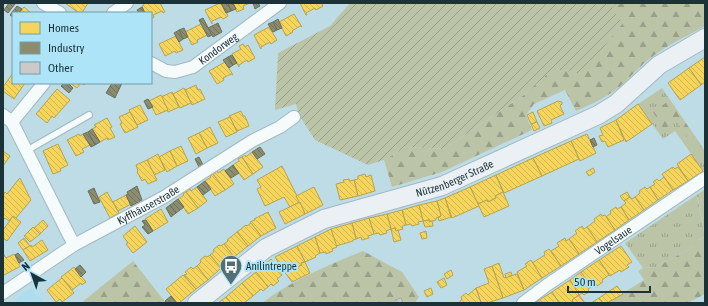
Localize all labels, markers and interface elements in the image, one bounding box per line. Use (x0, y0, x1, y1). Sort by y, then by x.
legend (12, 12, 152, 84)
text: Homes (48, 21, 79, 35)
street label: Kondorweg (196, 30, 240, 67)
text: Industry (48, 41, 85, 55)
text: Other (48, 61, 74, 75)
street label: Nützenberger Straße (414, 157, 495, 199)
street label: Kyffhäuserstraße (115, 183, 181, 227)
street label: Vogelsaue (592, 223, 634, 257)
bus stop icon: Anilintreppe (218, 253, 244, 286)
north arrow (12, 254, 52, 294)
text: N (19, 260, 32, 273)
place label: Anilintreppe (246, 260, 297, 272)
scale bar (568, 268, 650, 294)
text: 50 m (574, 275, 596, 289)

